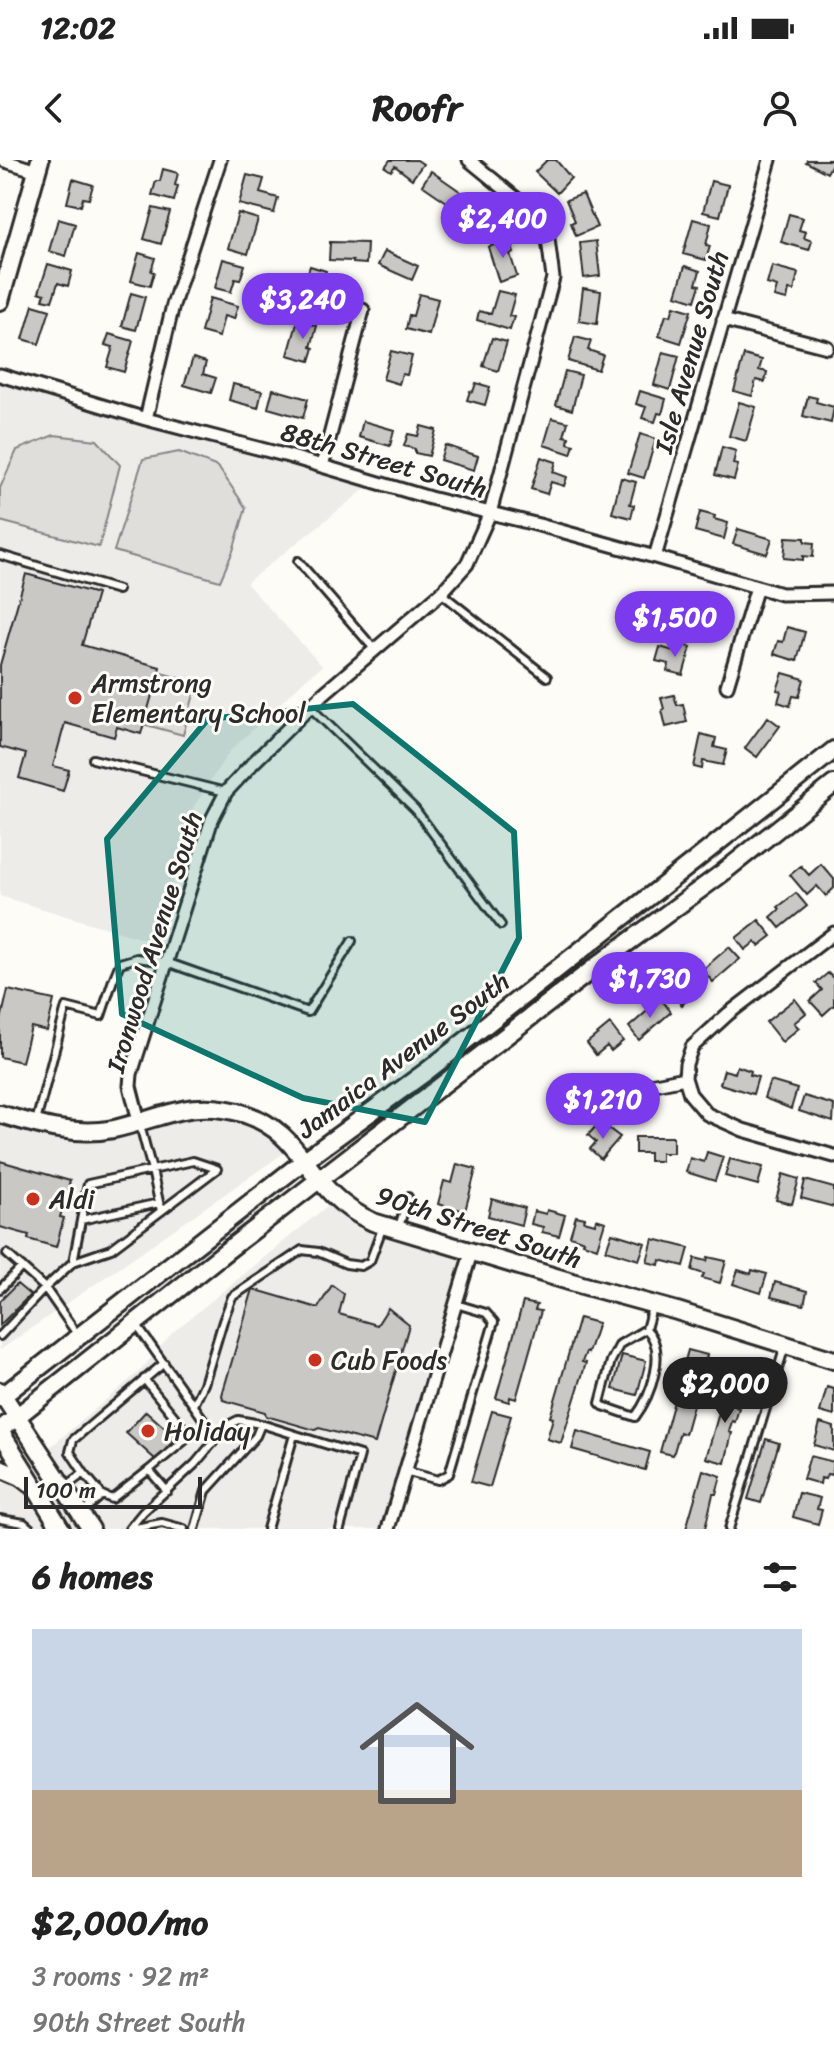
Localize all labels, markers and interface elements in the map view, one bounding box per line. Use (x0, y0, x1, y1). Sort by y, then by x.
text: 12:02 (40, 1, 116, 55)
text: Roofr (372, 76, 462, 140)
icon: back (32, 86, 76, 130)
icon: person (758, 86, 802, 130)
pin: $2,400 (438, 192, 568, 260)
text: $2,400 (459, 195, 547, 241)
street label: Isle Avenue South (640, 245, 742, 460)
pin: $3,240 (238, 273, 368, 341)
text: $3,240 (260, 276, 346, 322)
street label: 88th Street South (275, 409, 493, 511)
pin: $1,500 (610, 591, 740, 659)
text: $1,500 (633, 594, 717, 640)
place label: Armstrong Elementary School (90, 660, 306, 736)
marker: Armstrong Elementary School (66, 689, 84, 707)
street label: Ironwood Avenue South (92, 806, 216, 1079)
pin: $1,730 (585, 952, 715, 1020)
text: $1,730 (609, 955, 691, 1001)
street label: Jamaica Avenue South (286, 959, 520, 1151)
pin: $1,210 (538, 1073, 668, 1141)
text: $1,210 (564, 1076, 642, 1122)
street label: 90th Street South (370, 1172, 588, 1282)
place label: Aldi (48, 1176, 95, 1222)
marker: Aldi (24, 1190, 42, 1208)
place label: Cub Foods (331, 1337, 447, 1383)
marker: Cub Foods (306, 1351, 324, 1369)
pin: $2,000 (660, 1357, 790, 1425)
text: $2,000 (681, 1360, 769, 1406)
place label: Holiday (164, 1408, 251, 1454)
marker: Holiday (139, 1422, 157, 1440)
text: 100 m (36, 1471, 96, 1510)
scale bar (24, 1473, 202, 1509)
text: 6 homes (32, 1547, 153, 1607)
icon: filters (758, 1555, 802, 1599)
icon: home (345, 1681, 489, 1825)
text: $2,000/mo (32, 1893, 208, 1953)
text: 3 rooms · 92 m² (32, 1953, 209, 1999)
text: 90th Street South (32, 1999, 246, 2045)

